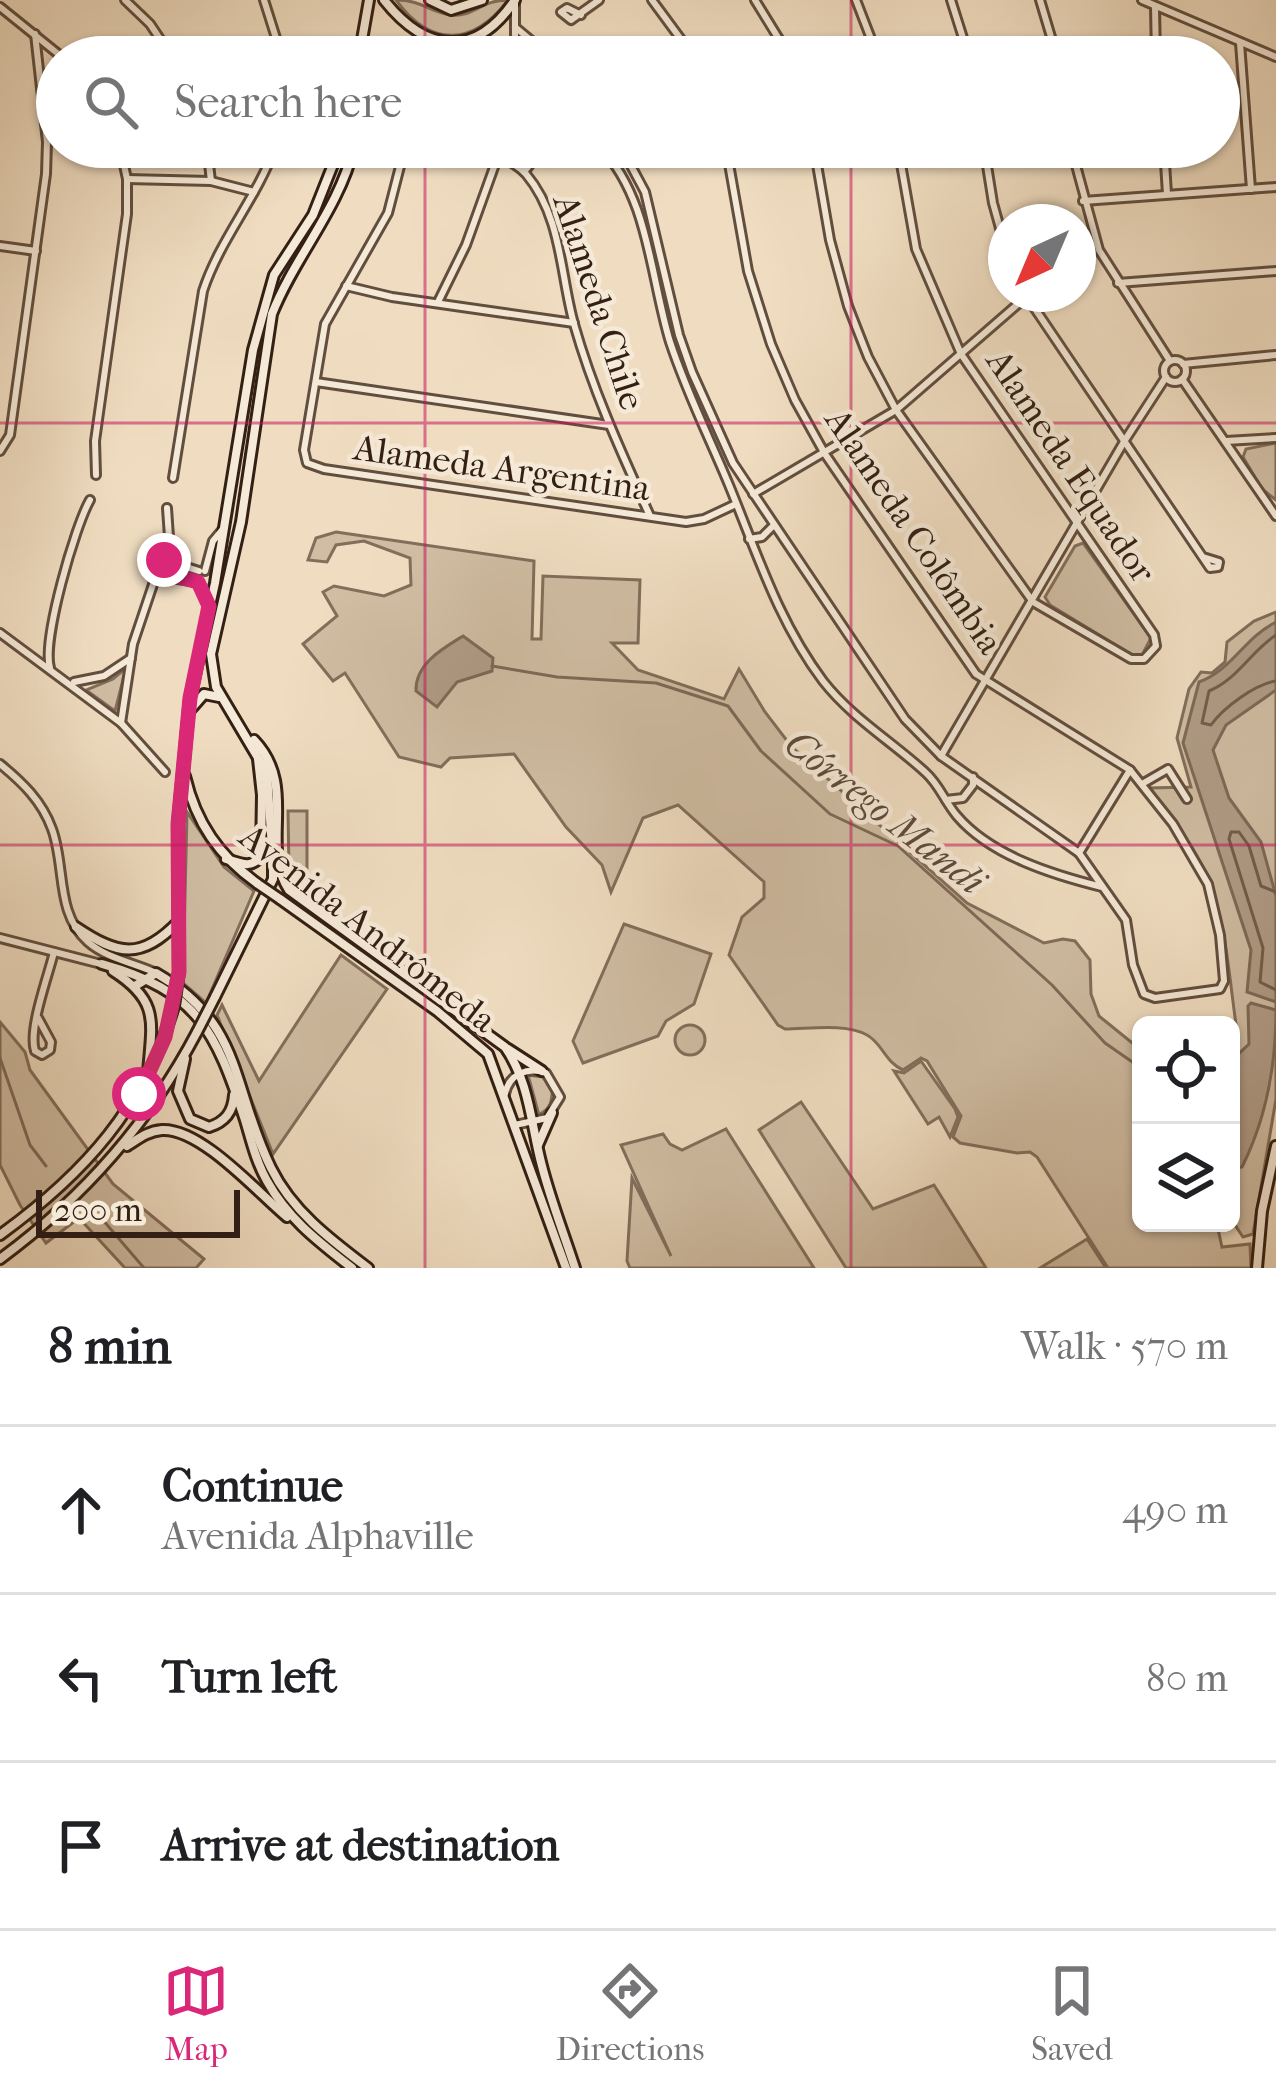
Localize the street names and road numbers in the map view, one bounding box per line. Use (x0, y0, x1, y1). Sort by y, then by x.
street label: Alameda Chile (544, 187, 654, 415)
street label: Alameda Equador (976, 340, 1165, 591)
street label: Alameda Colômbia (815, 399, 1012, 662)
street label: Alameda Argentina (349, 426, 653, 510)
street label: Avenida Andrômeda (230, 814, 505, 1041)

